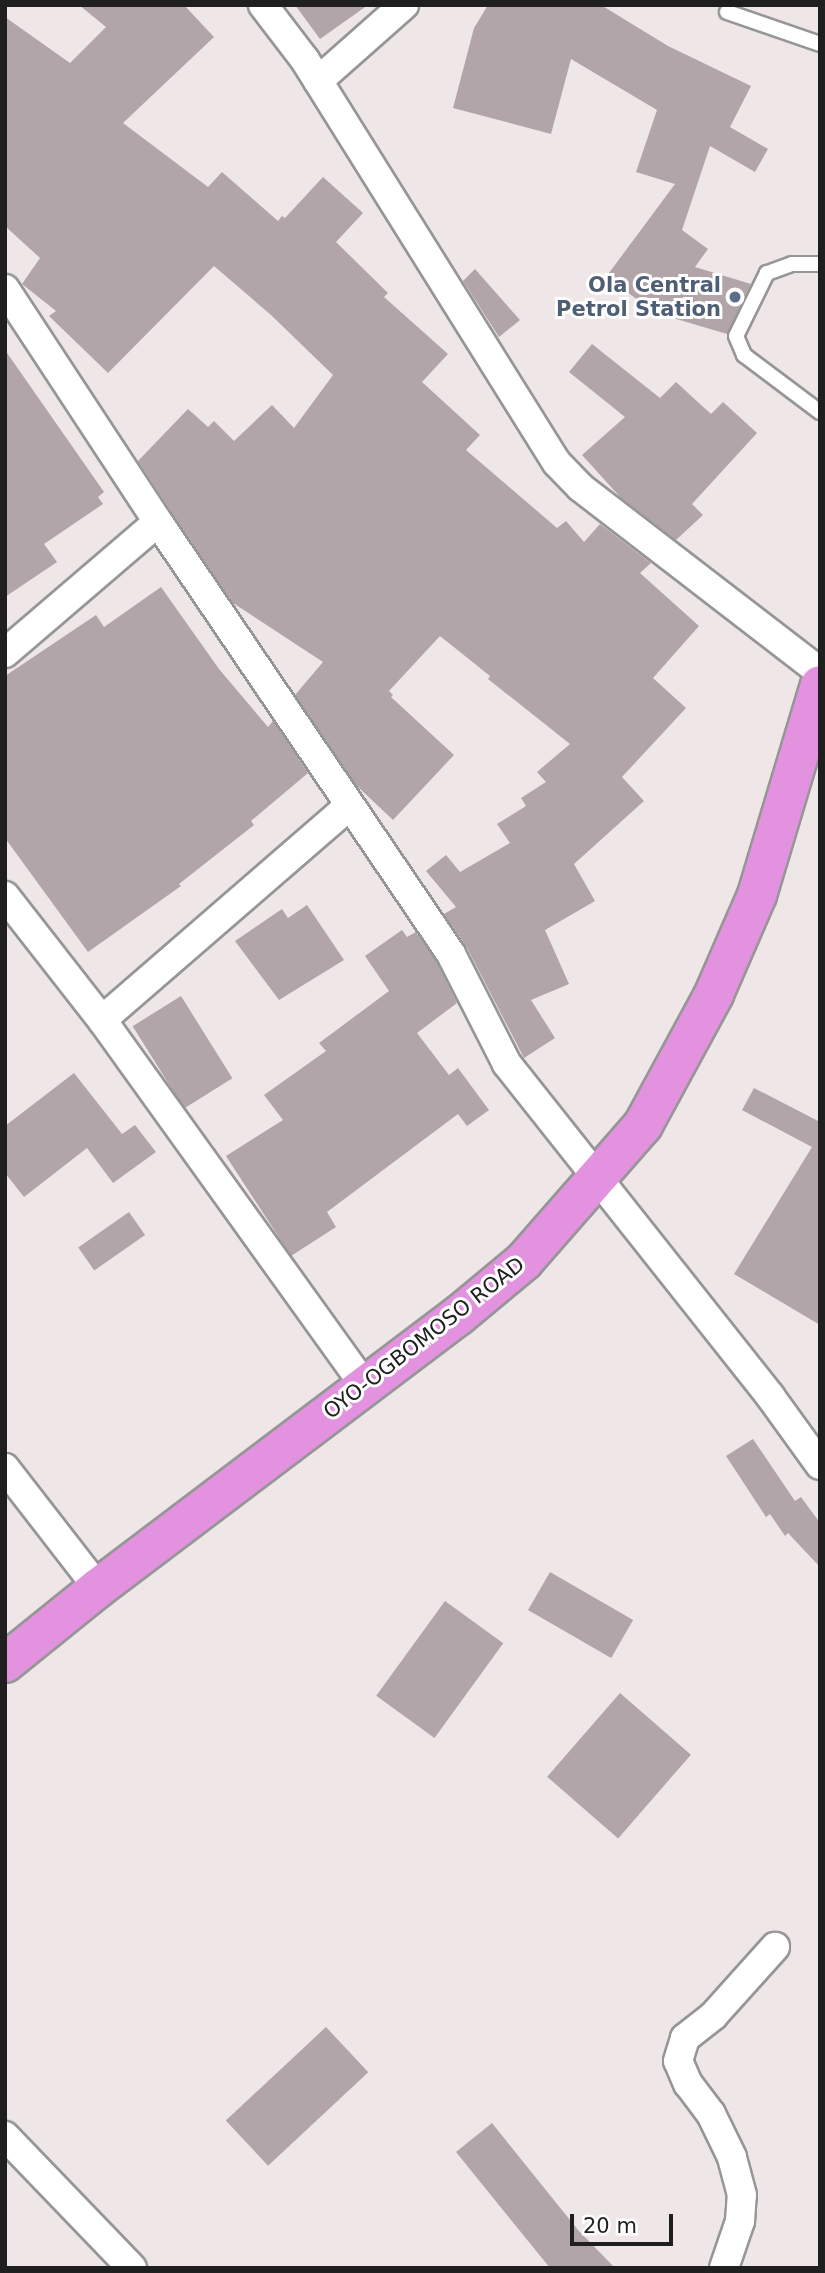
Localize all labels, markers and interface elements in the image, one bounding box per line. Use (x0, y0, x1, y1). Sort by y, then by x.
place label: Ola Central Petrol Station (556, 272, 721, 322)
marker: Ola Central Petrol Station (727, 289, 743, 305)
street label: OYO-OGBOMOSO ROAD (318, 1252, 530, 1424)
scale bar (573, 2200, 676, 2244)
text: 20 m (583, 2214, 637, 2238)

